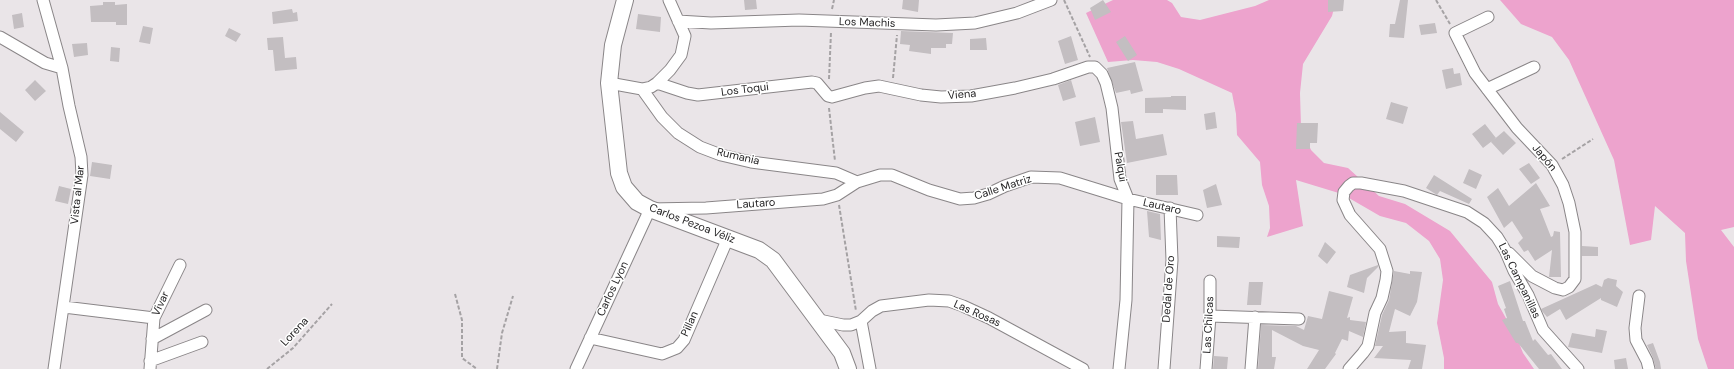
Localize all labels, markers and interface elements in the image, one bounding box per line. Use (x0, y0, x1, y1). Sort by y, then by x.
street label: Los Machis (839, 15, 895, 31)
street label: Los Toqui (720, 81, 770, 99)
street label: Viena (947, 87, 977, 103)
street label: Japón (1529, 142, 1559, 174)
street label: Rumania (715, 146, 761, 168)
street label: Palqui (1111, 151, 1129, 183)
street label: Vista al Mar (68, 165, 88, 225)
street label: Calle Matriz (973, 173, 1033, 203)
street label: Lautaro (736, 196, 776, 212)
street label: Lautaro (1142, 196, 1182, 218)
street label: Carlos Pezoa Véliz (647, 202, 737, 246)
street label: Las Campanillas (1495, 241, 1543, 321)
street label: Dedal de Oro (1160, 255, 1178, 323)
street label: Carlos Lyon (595, 260, 631, 318)
street label: Vivar (150, 290, 172, 318)
street label: Las Chilcas (1201, 296, 1217, 354)
street label: Las Rosas (951, 298, 1003, 330)
street label: Pillan (679, 309, 701, 339)
street label: Lorena (278, 315, 312, 349)

